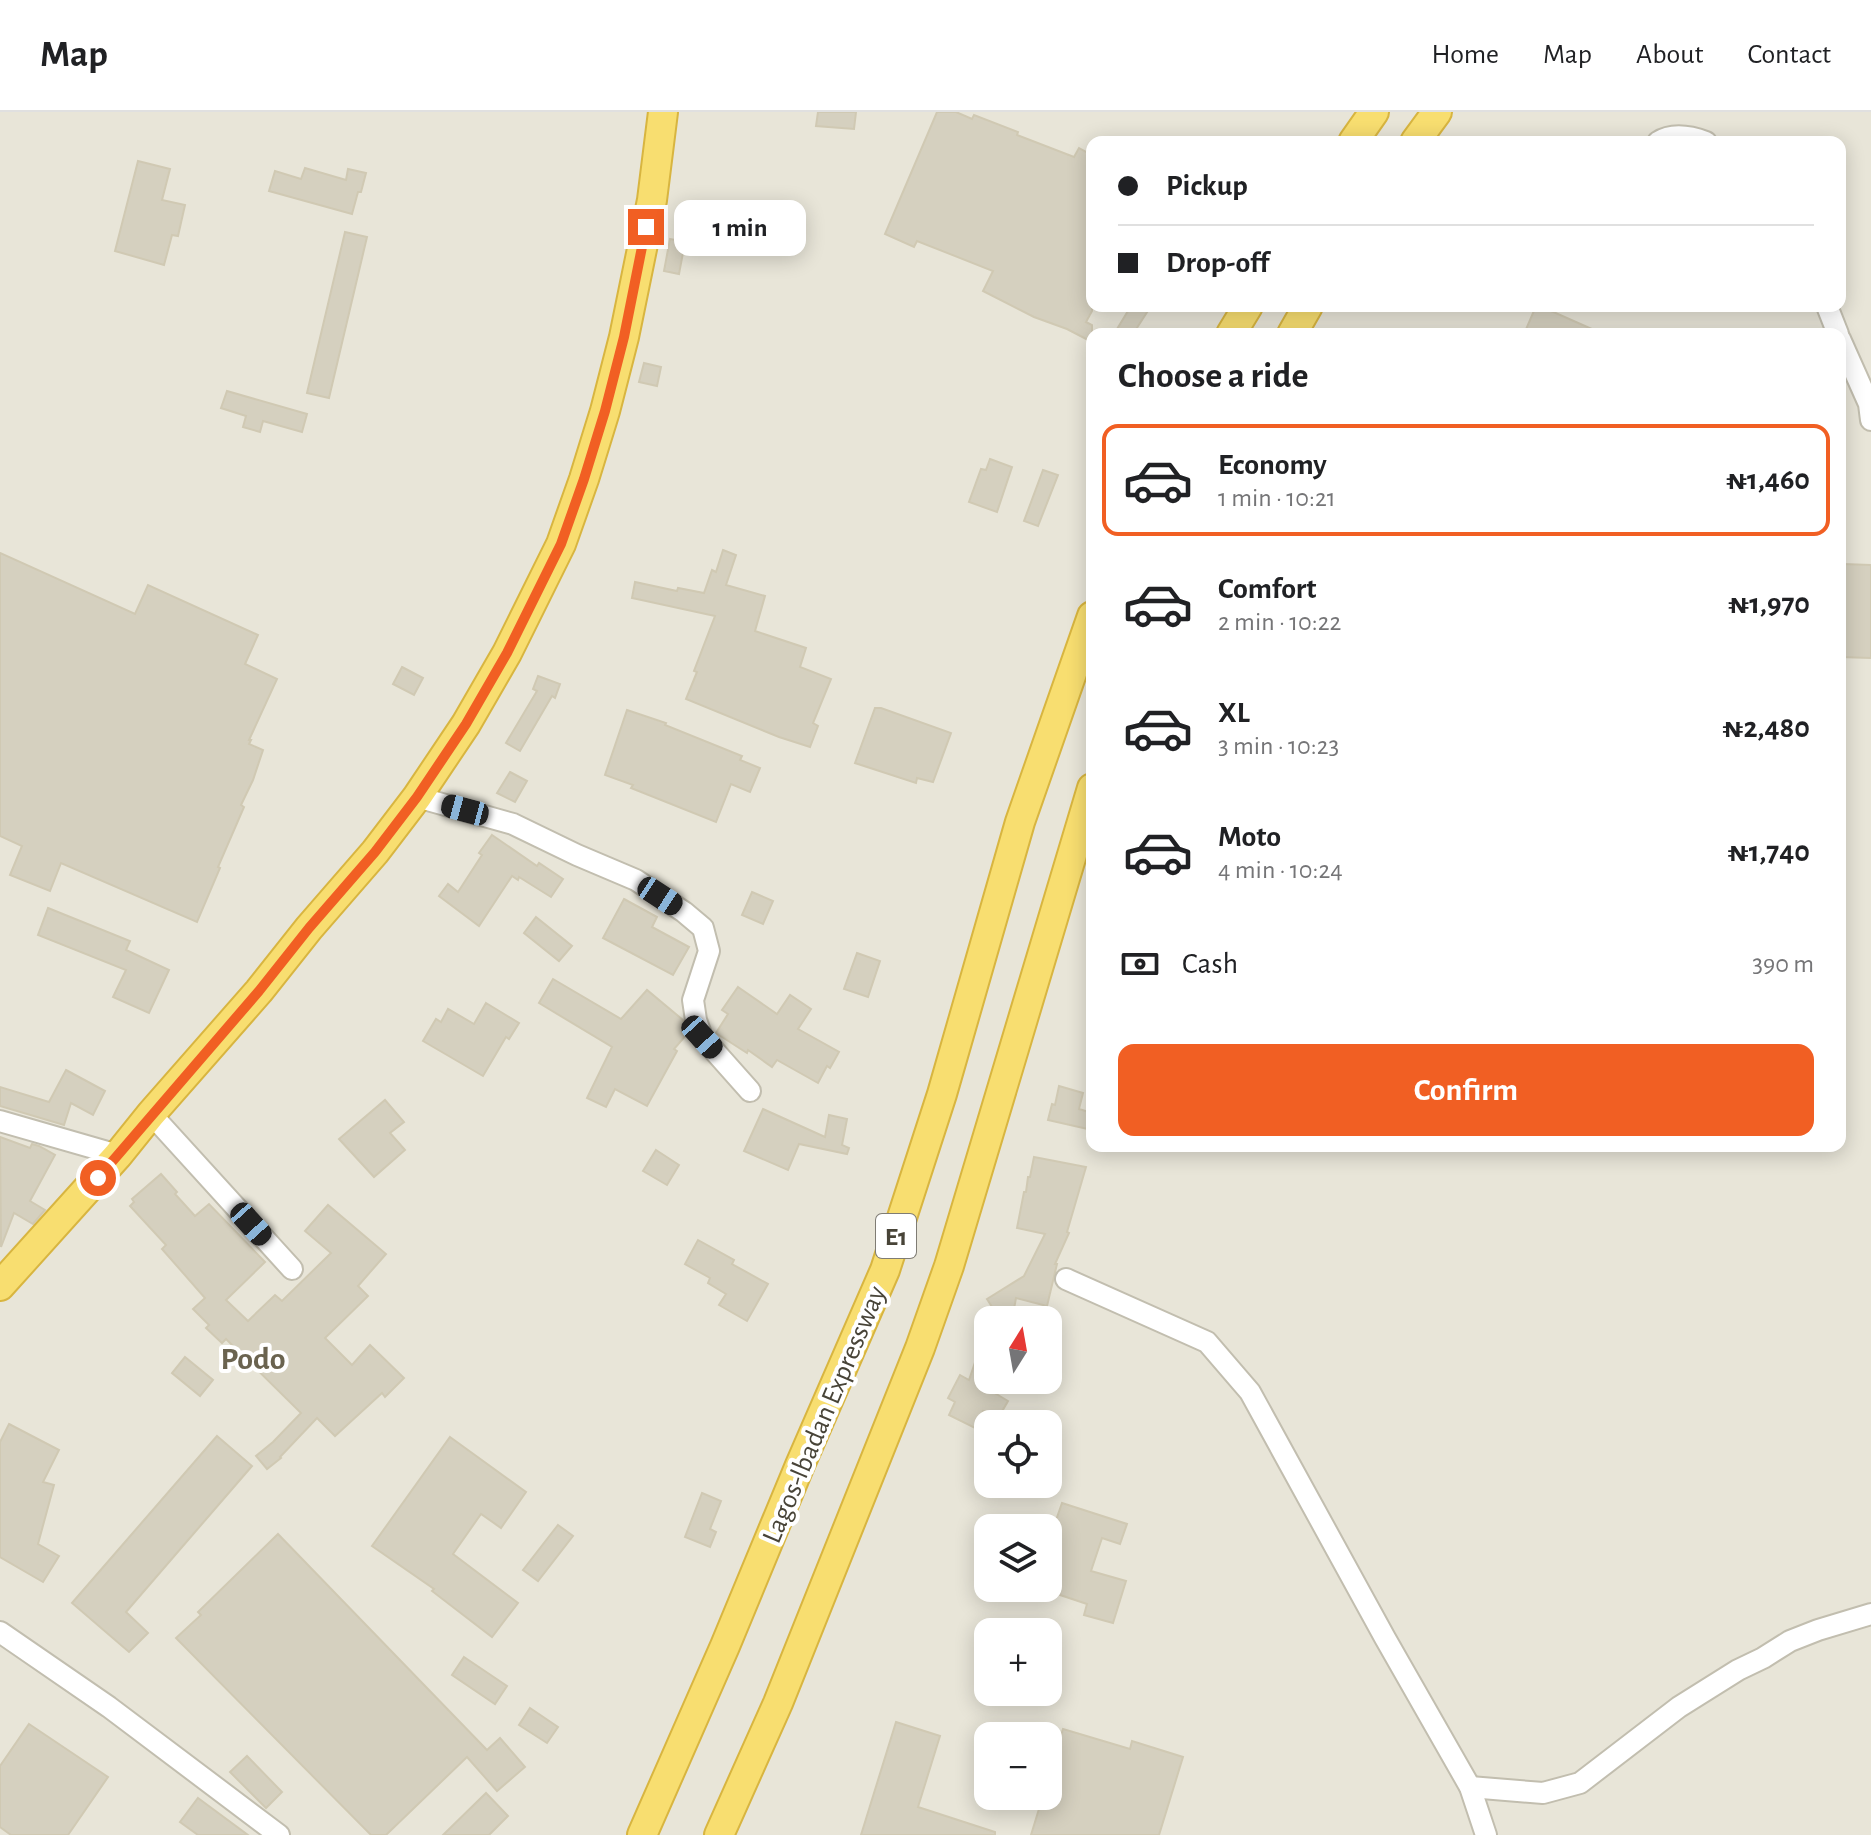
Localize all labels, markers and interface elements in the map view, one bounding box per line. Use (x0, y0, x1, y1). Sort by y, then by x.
text: Map (40, 36, 108, 74)
text: Home (1432, 41, 1499, 69)
text: Map (1543, 41, 1592, 69)
text: About (1636, 41, 1704, 69)
text: Contact (1748, 41, 1831, 69)
text: Pickup (1166, 171, 1248, 201)
callout: 1 min (674, 199, 806, 255)
route end (628, 209, 664, 245)
text: 1 min (713, 215, 767, 241)
text: Drop-off (1166, 248, 1269, 278)
text: Choose a ride (1118, 358, 1308, 394)
icon: car (1122, 444, 1194, 516)
text: Economy (1218, 450, 1327, 480)
text: ₦1,460 (1726, 465, 1810, 495)
text: 1 min · 10:21 (1218, 485, 1336, 511)
icon: car (1122, 568, 1194, 640)
text: Comfort (1218, 574, 1317, 604)
text: ₦1,970 (1728, 589, 1810, 619)
text: 2 min · 10:22 (1218, 609, 1341, 635)
icon: car (1122, 692, 1194, 764)
text: XL (1218, 698, 1250, 728)
text: ₦2,480 (1722, 713, 1810, 743)
text: 3 min · 10:23 (1218, 733, 1339, 759)
car (439, 792, 491, 828)
icon: car (1122, 816, 1194, 888)
text: Moto (1218, 822, 1281, 852)
text: ₦1,740 (1728, 837, 1810, 867)
text: 4 min · 10:24 (1218, 857, 1343, 883)
car (633, 873, 687, 919)
icon: cash (1118, 942, 1162, 986)
text: Cash (1182, 949, 1238, 979)
text: 390 m (1752, 951, 1814, 977)
car (677, 1011, 727, 1063)
button: Confirm (1118, 1044, 1814, 1136)
route start (80, 1160, 116, 1196)
car (226, 1198, 276, 1250)
road number: E1 (876, 1214, 916, 1258)
street label: Lagos-Ibadan Expressway (758, 1282, 892, 1547)
north arrow (974, 1306, 1062, 1394)
map controls (974, 1306, 1062, 1810)
district label: Podo (220, 1343, 286, 1375)
button: locate (974, 1410, 1062, 1498)
button: layers (974, 1514, 1062, 1602)
button: + (974, 1618, 1062, 1706)
button: − (974, 1722, 1062, 1810)

